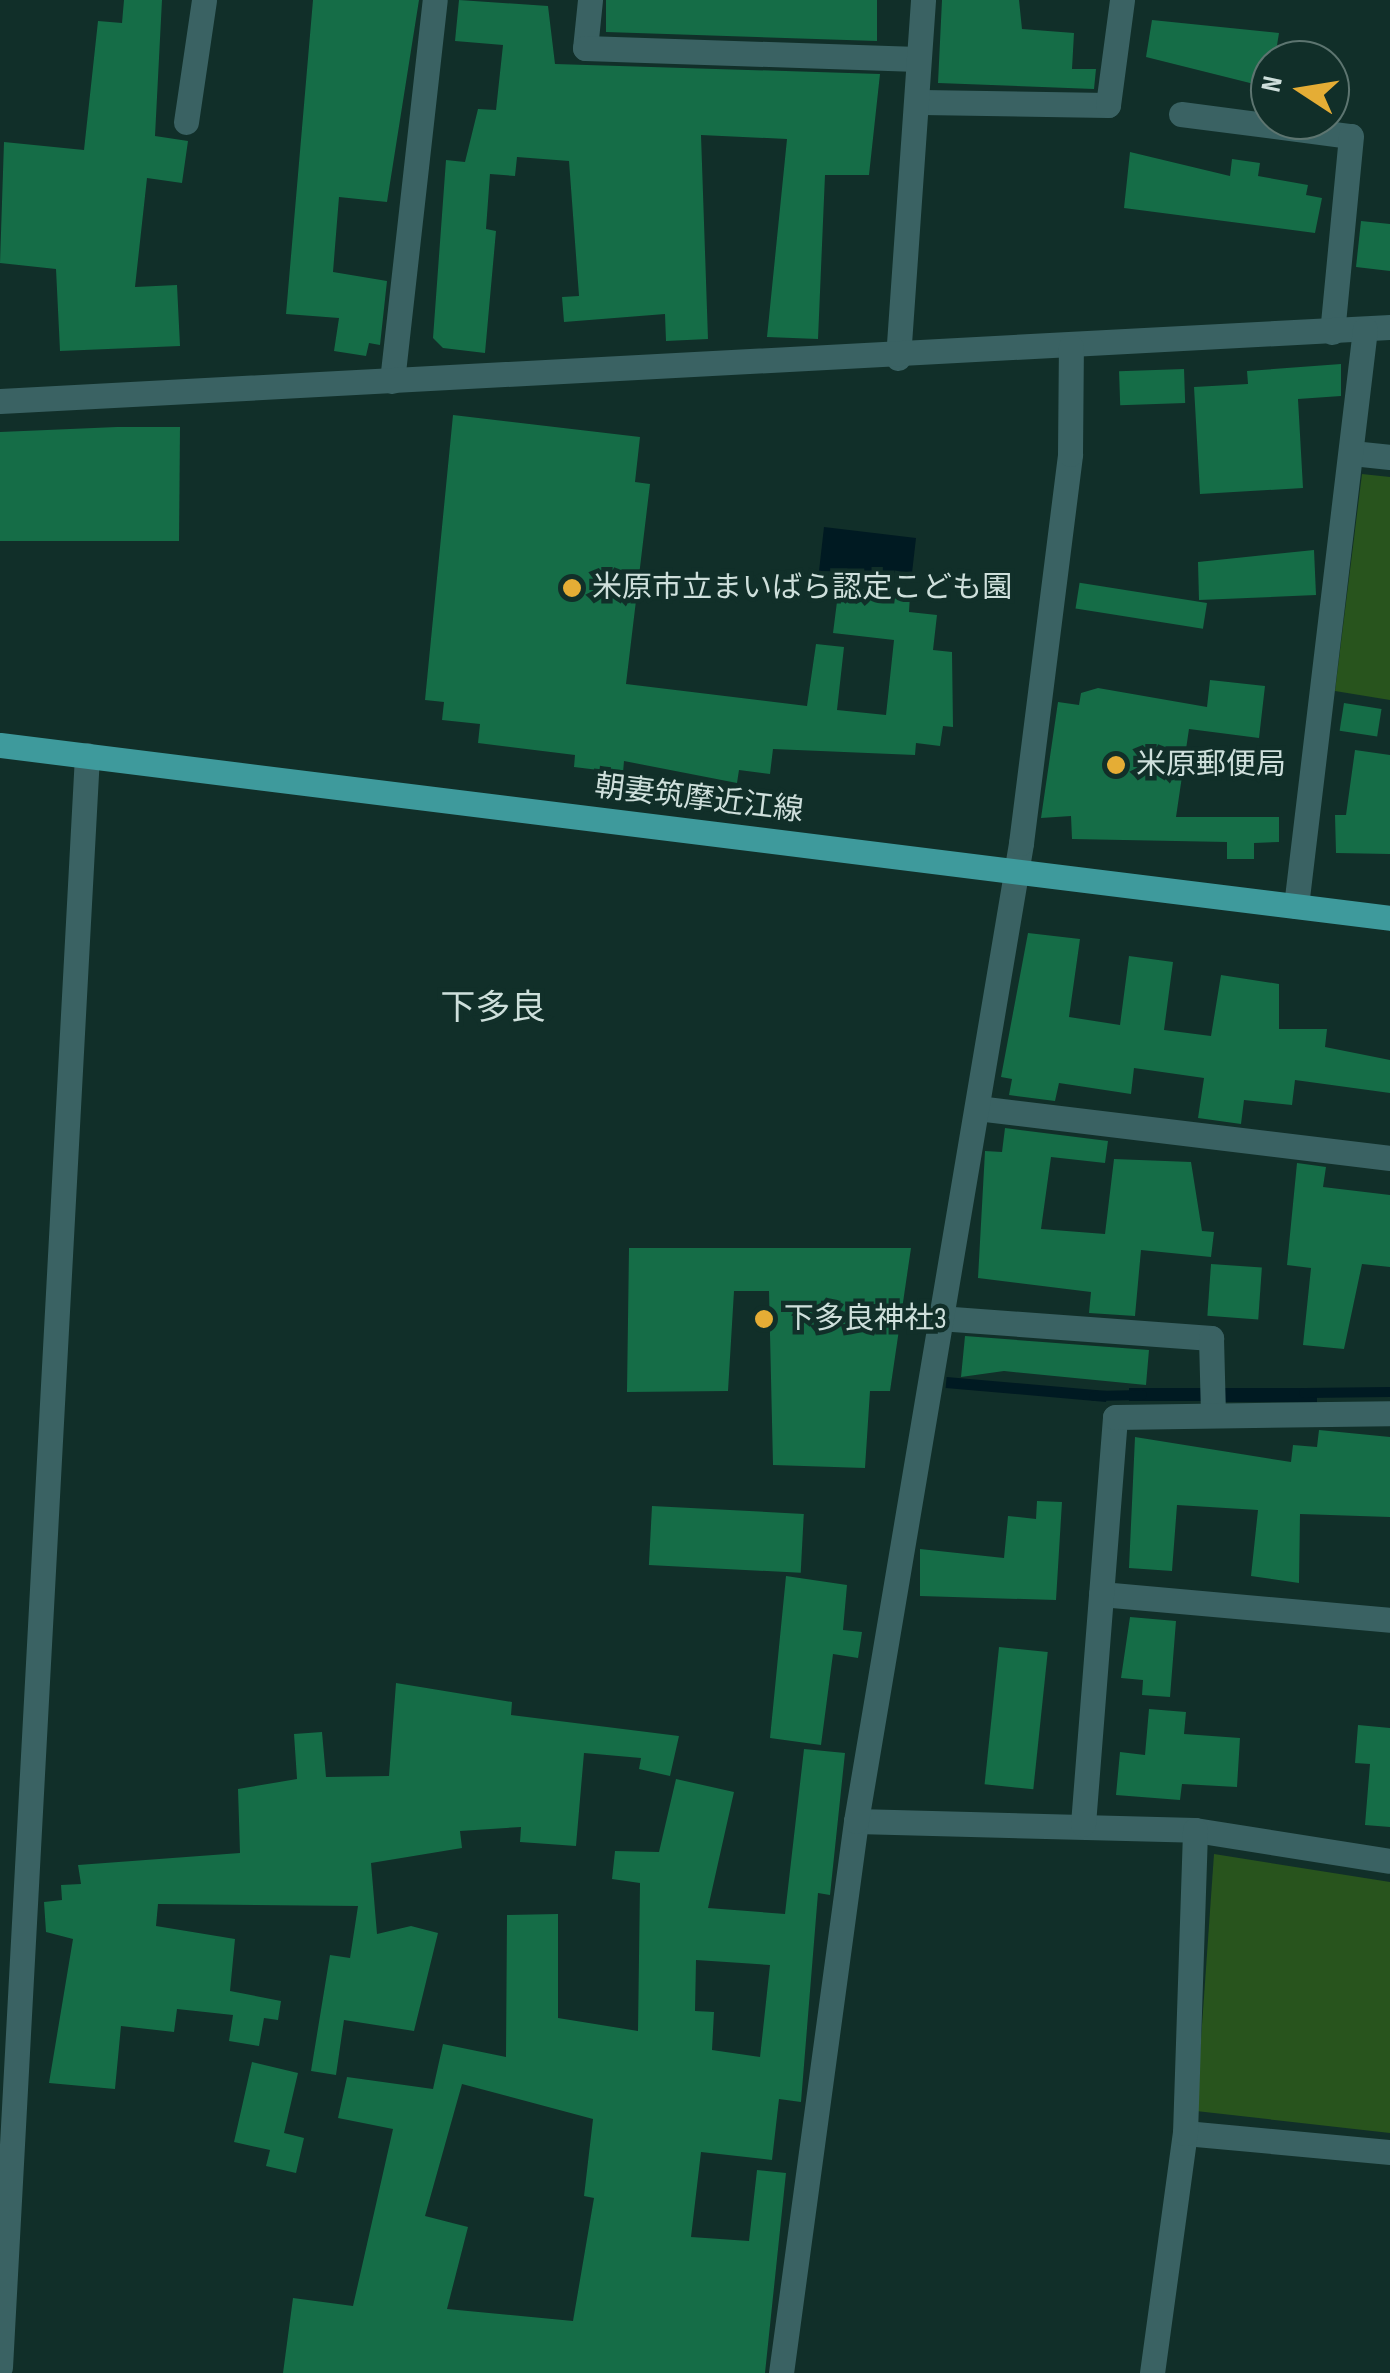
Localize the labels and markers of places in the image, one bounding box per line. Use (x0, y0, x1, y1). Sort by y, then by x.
place label: 米原市立まいばら認定こども園 (592, 570, 1012, 606)
marker: 米原市立まいばら認定こども園 (561, 577, 583, 599)
place label: 米原郵便局 (1136, 747, 1286, 783)
marker: 米原郵便局 (1105, 754, 1127, 776)
place label: 下多良神社3 (784, 1301, 947, 1337)
marker: 下多良神社3 (753, 1308, 775, 1330)

